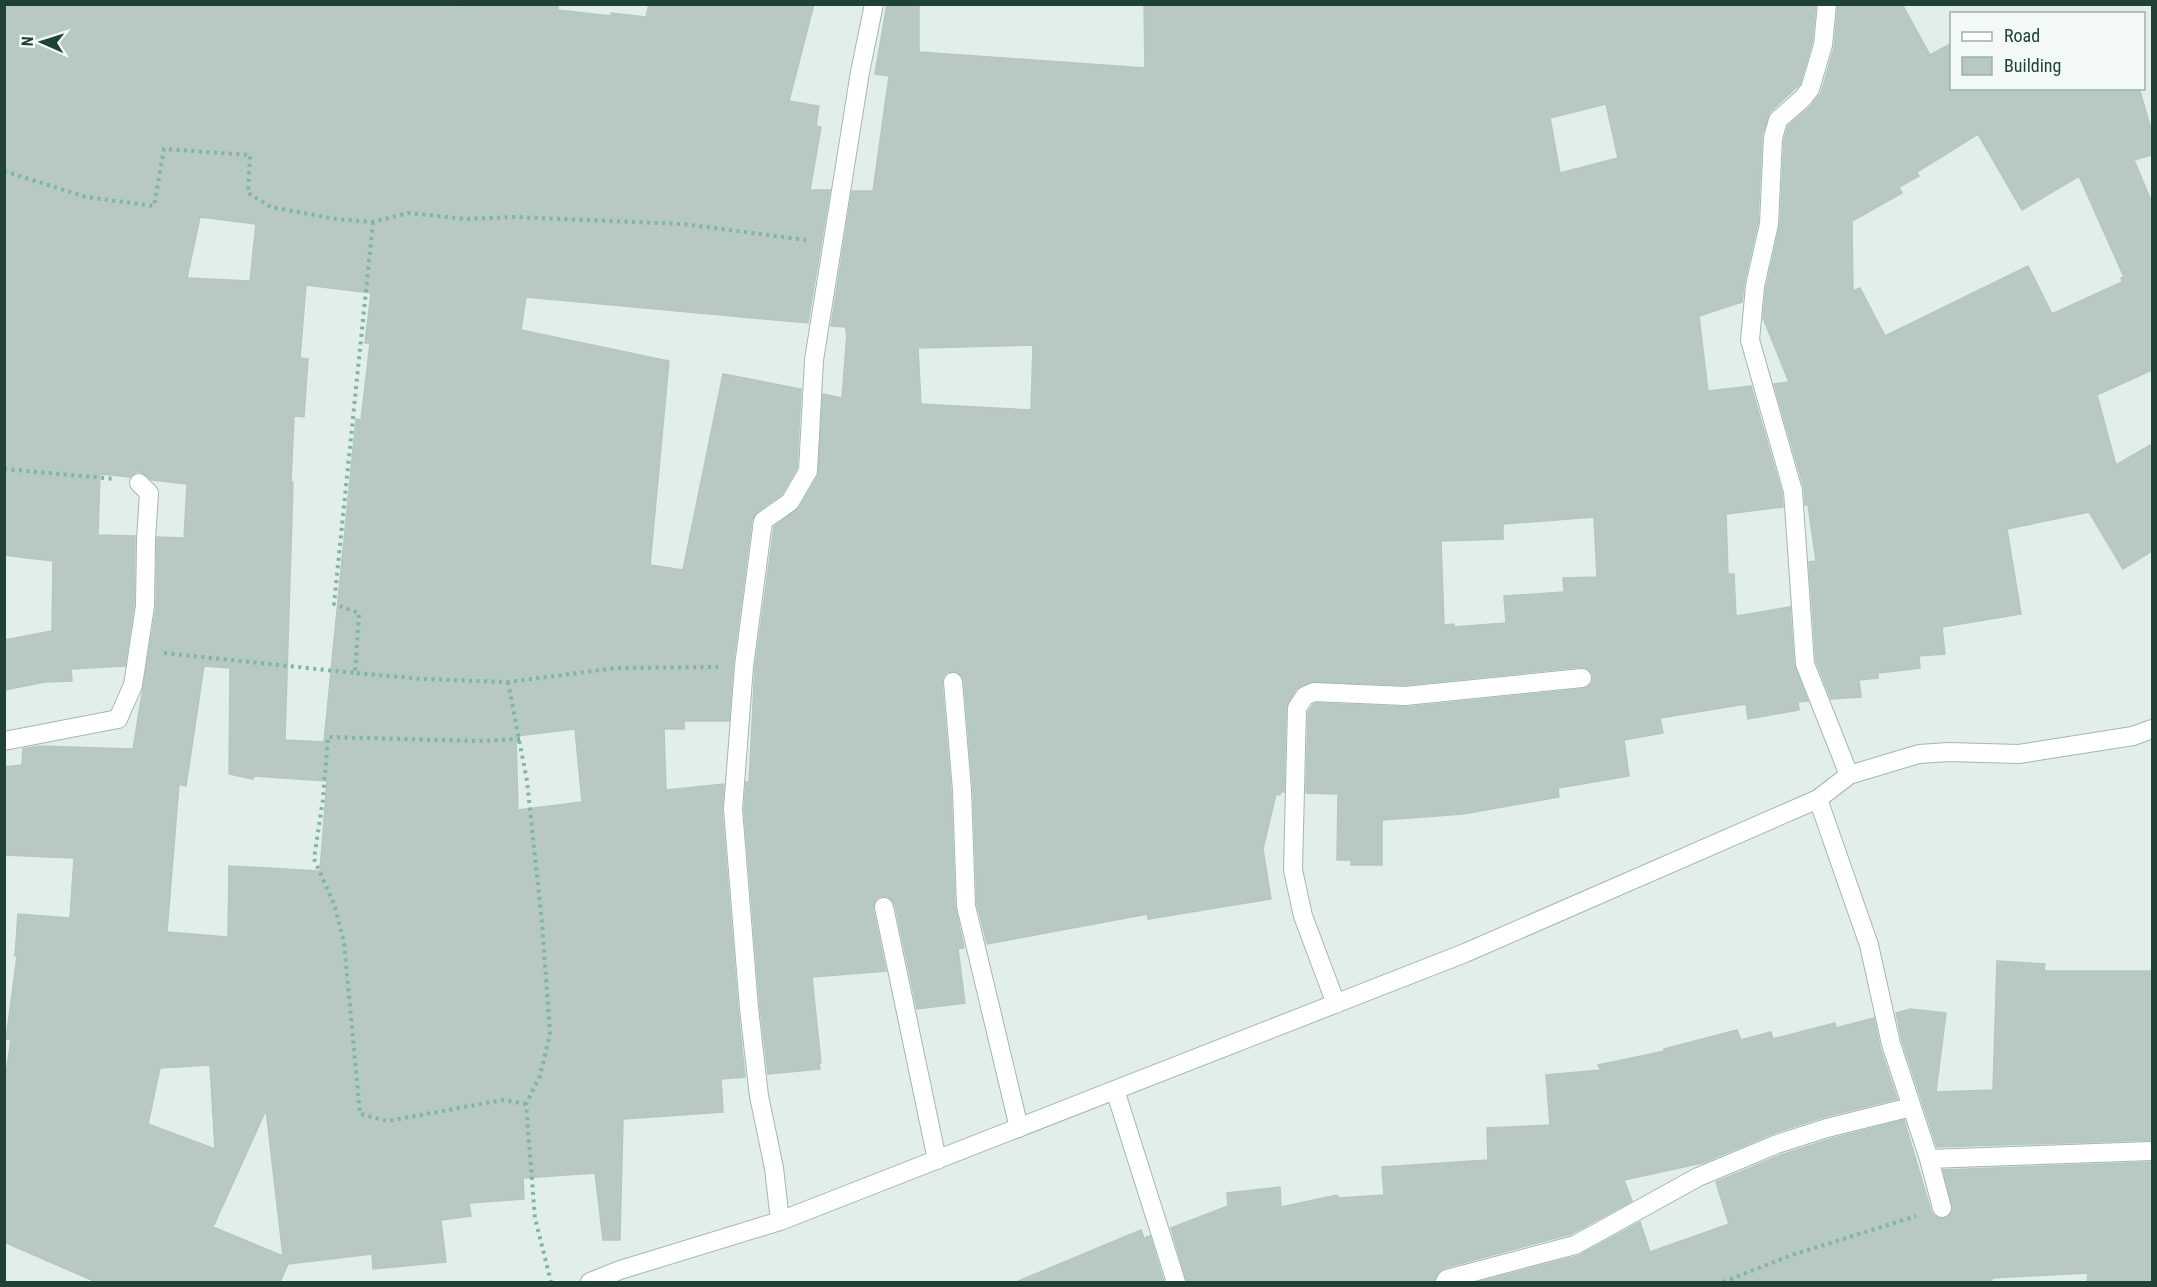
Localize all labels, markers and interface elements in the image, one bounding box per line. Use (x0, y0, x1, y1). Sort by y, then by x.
north arrow (12, 12, 72, 72)
legend (1950, 12, 2145, 90)
text: Road (2004, 25, 2040, 46)
text: N (18, 36, 37, 47)
text: Building (2004, 55, 2061, 76)

